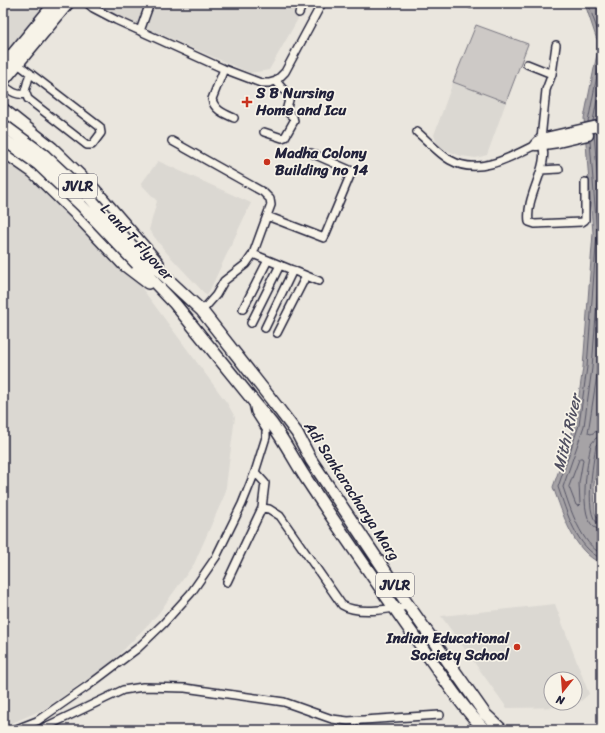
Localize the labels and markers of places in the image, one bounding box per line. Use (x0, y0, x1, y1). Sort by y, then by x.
place label: S B Nursing Home and Icu (255, 80, 347, 123)
marker: S B Nursing Home and Icu (241, 96, 253, 108)
place label: Madha Colony Building no 14 (274, 140, 369, 183)
marker: Madha Colony Building no 14 (262, 157, 272, 167)
place label: Indian Educational Society School (386, 625, 510, 668)
marker: Indian Educational Society School (512, 642, 522, 652)

